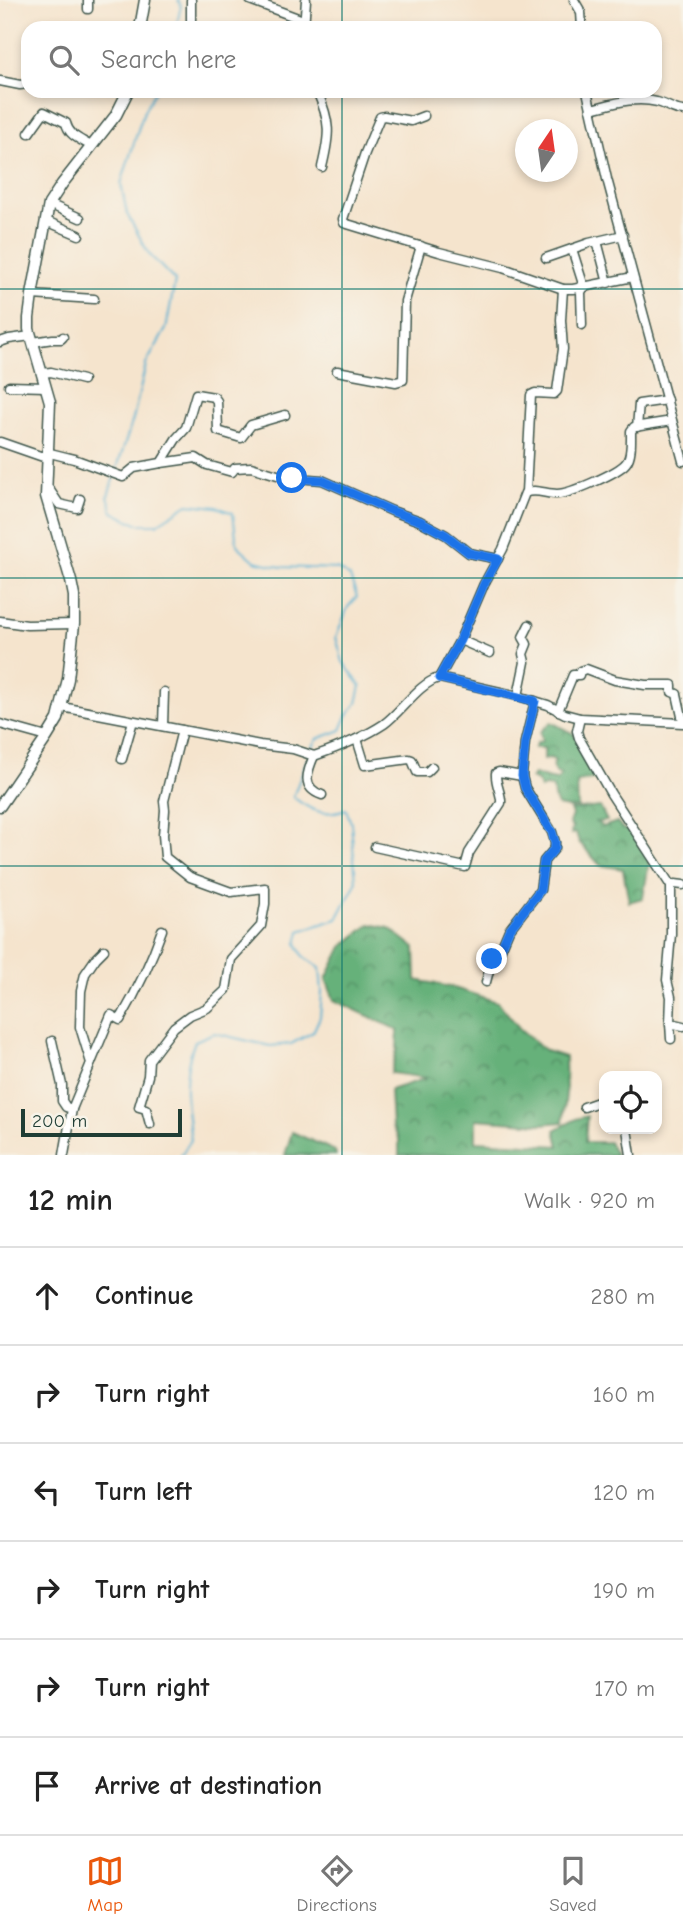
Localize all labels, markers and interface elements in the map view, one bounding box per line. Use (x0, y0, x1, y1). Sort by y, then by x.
search box (21, 21, 662, 98)
icon: search (45, 41, 83, 79)
text: Search here (101, 45, 236, 75)
north arrow (515, 119, 578, 182)
route start (276, 462, 307, 493)
route end (476, 943, 507, 974)
map controls (599, 1071, 662, 1134)
button: locate (599, 1071, 662, 1134)
scale bar (21, 1106, 182, 1138)
text: 200 m (32, 1110, 87, 1132)
text: 12 min (28, 1183, 113, 1218)
text: Walk · 920 m (524, 1187, 655, 1214)
icon: ahead (28, 1277, 66, 1315)
text: Continue (95, 1281, 193, 1311)
text: 280 m (590, 1283, 655, 1310)
icon: right (28, 1375, 66, 1413)
text: Turn right (95, 1379, 209, 1409)
text: 160 m (593, 1381, 655, 1408)
icon: left (28, 1473, 66, 1511)
text: Turn left (95, 1477, 192, 1507)
text: 120 m (593, 1479, 655, 1506)
icon: right (28, 1571, 66, 1609)
text: Turn right (95, 1575, 209, 1605)
text: 190 m (593, 1577, 655, 1604)
icon: right (28, 1669, 66, 1707)
text: Turn right (95, 1673, 209, 1703)
text: 170 m (594, 1675, 655, 1702)
icon: arrive (28, 1767, 66, 1805)
text: Arrive at destination (95, 1771, 322, 1801)
tab: Map (86, 1852, 124, 1916)
tab: Directions (297, 1852, 377, 1916)
tab: Saved (549, 1852, 597, 1916)

